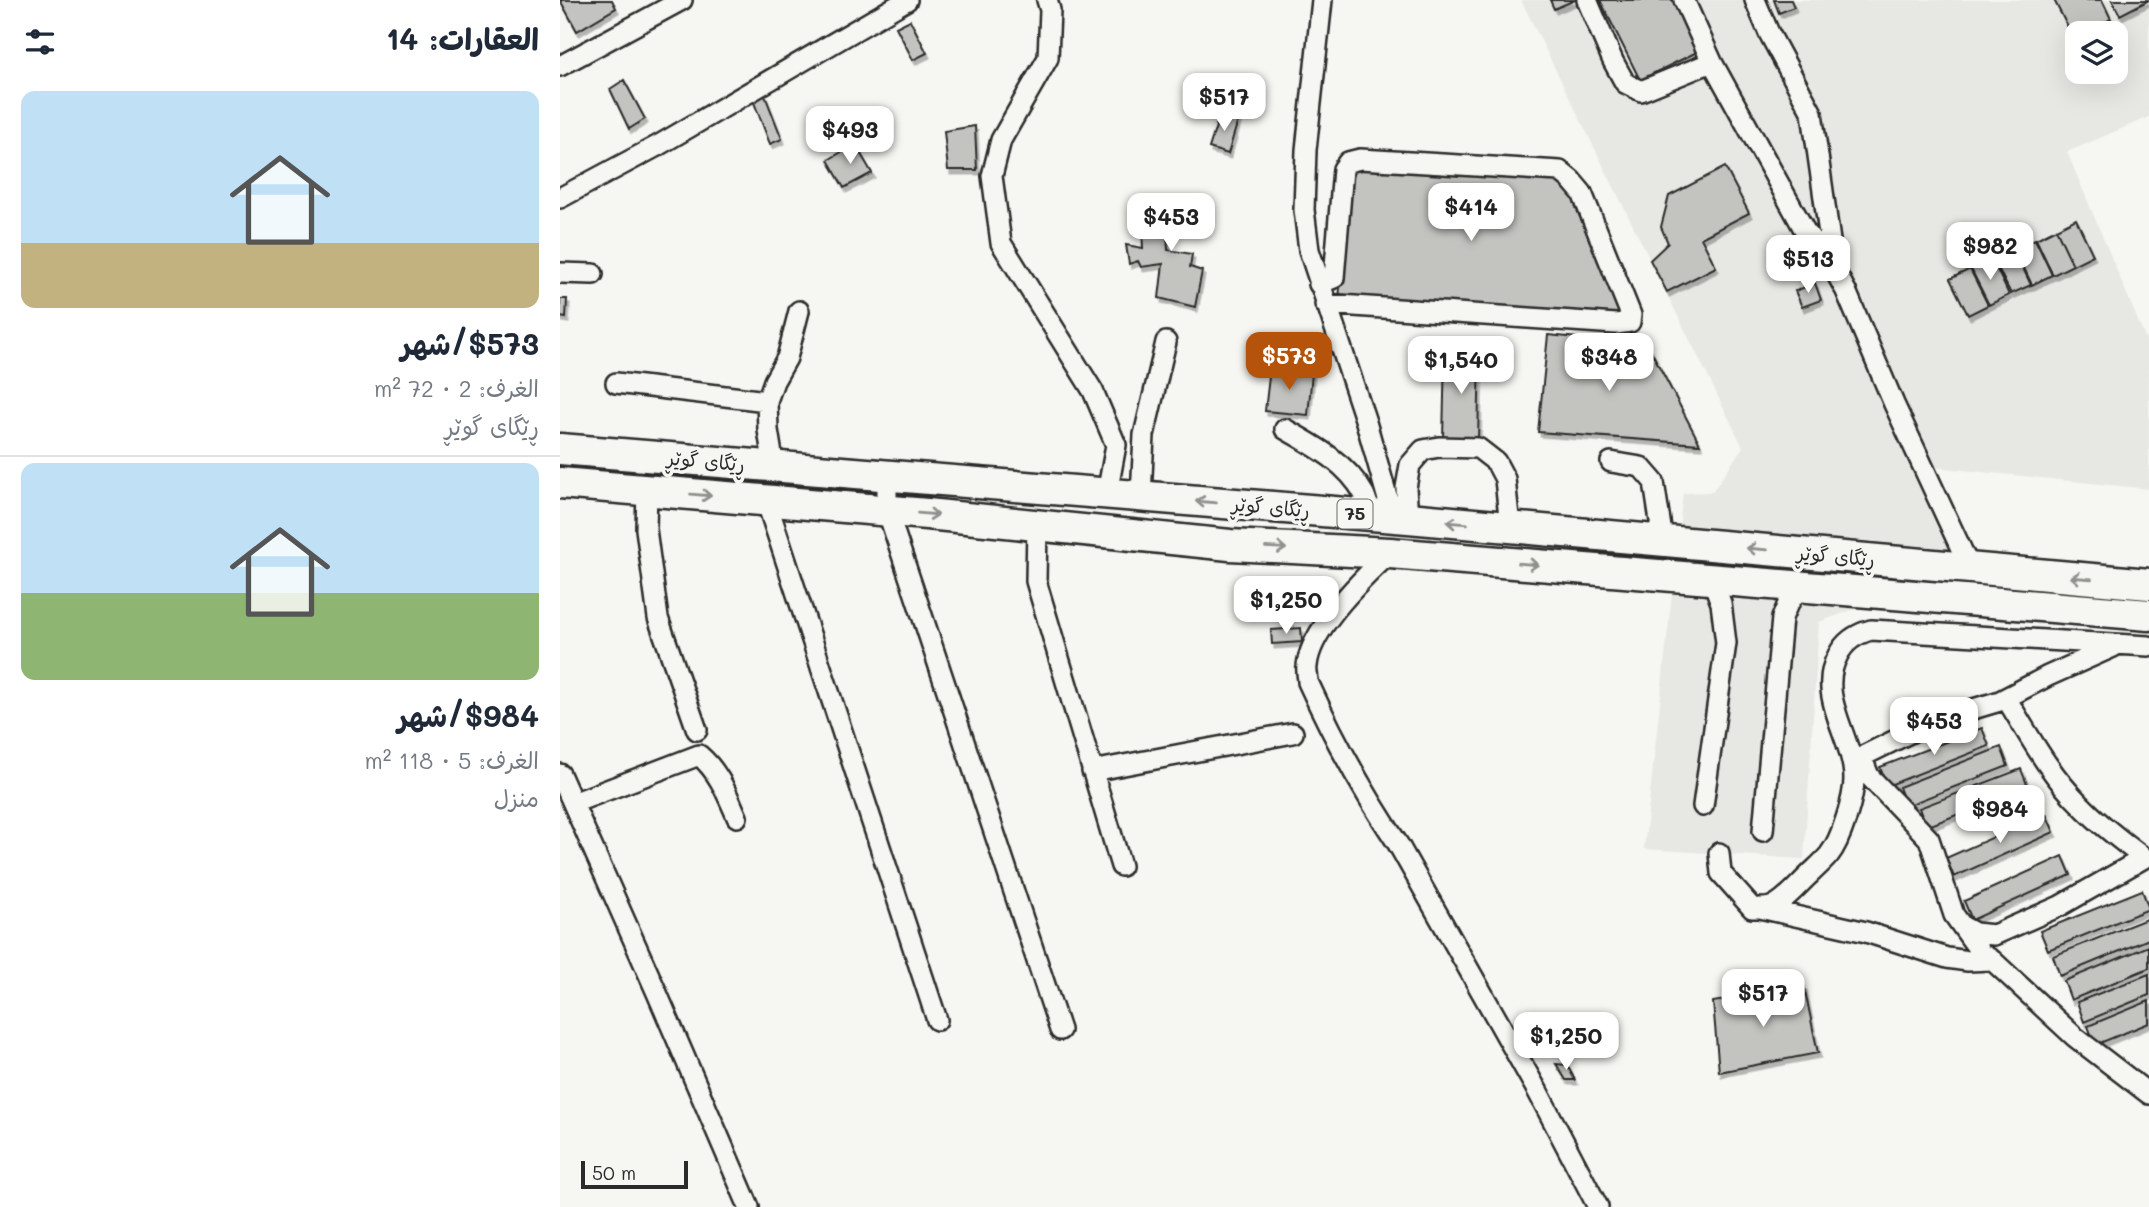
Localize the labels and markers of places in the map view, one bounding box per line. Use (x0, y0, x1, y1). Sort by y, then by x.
pin: $517 (1183, 74, 1265, 133)
pin: $493 (809, 106, 891, 166)
pin: $414 (1430, 184, 1512, 243)
pin: $453 (1130, 194, 1212, 253)
pin: $982 (1949, 222, 2031, 282)
pin: $513 (1767, 236, 1849, 295)
pin: $573 (1248, 332, 1330, 392)
pin: $348 (1568, 334, 1650, 393)
pin: $1,540 (1404, 336, 1518, 396)
pin: $1,250 (1229, 576, 1343, 636)
pin: $453 (1893, 698, 1975, 757)
pin: $984 (1959, 786, 2041, 845)
pin: $517 (1722, 970, 1804, 1029)
pin: $1,250 (1509, 1012, 1623, 1072)

